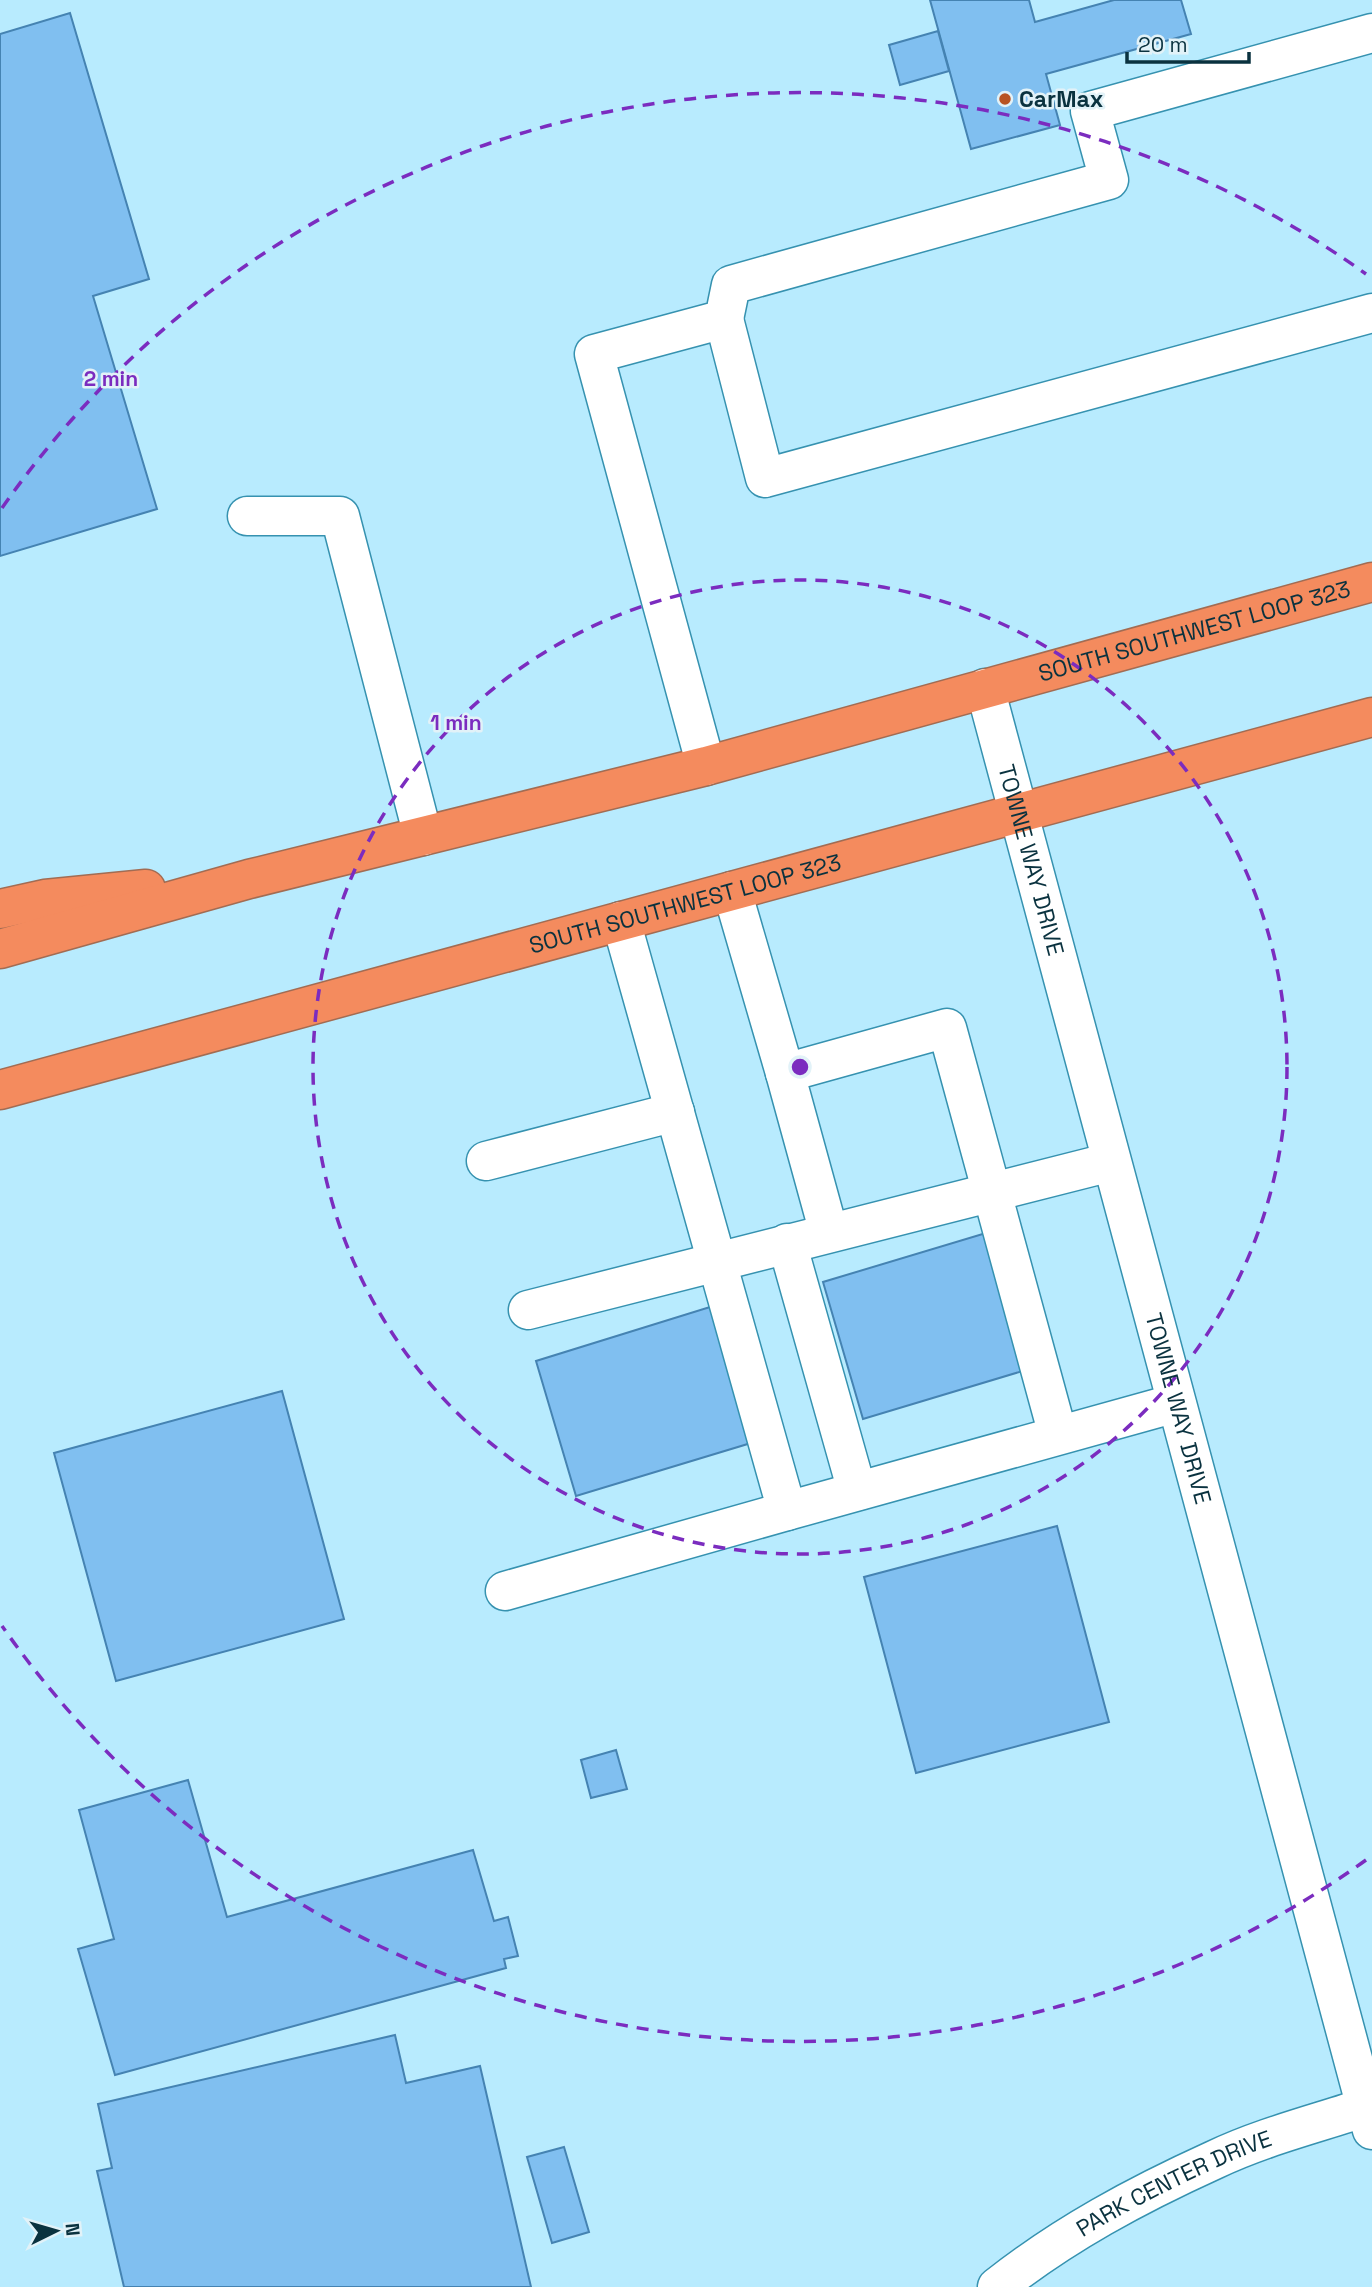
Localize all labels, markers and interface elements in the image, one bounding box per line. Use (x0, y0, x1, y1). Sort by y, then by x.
scale bar (1127, 21, 1250, 65)
text: 20 m (1138, 31, 1188, 58)
place label: CarMax (1019, 84, 1104, 114)
marker: CarMax (997, 91, 1013, 107)
text: 2 min (84, 365, 138, 392)
street label: SOUTH SOUTHWEST LOOP 323 (1035, 574, 1354, 688)
text: 1 min (430, 709, 482, 736)
street label: TOWNE WAY DRIVE (991, 761, 1071, 959)
street label: SOUTH SOUTHWEST LOOP 323 (526, 847, 845, 961)
centre of rings (788, 1055, 812, 1079)
street label: TOWNE WAY DRIVE (1138, 1310, 1218, 1507)
street label: PARK CENTER DRIVE (1071, 2123, 1275, 2243)
north arrow (21, 2196, 91, 2266)
text: N (59, 2222, 85, 2237)

